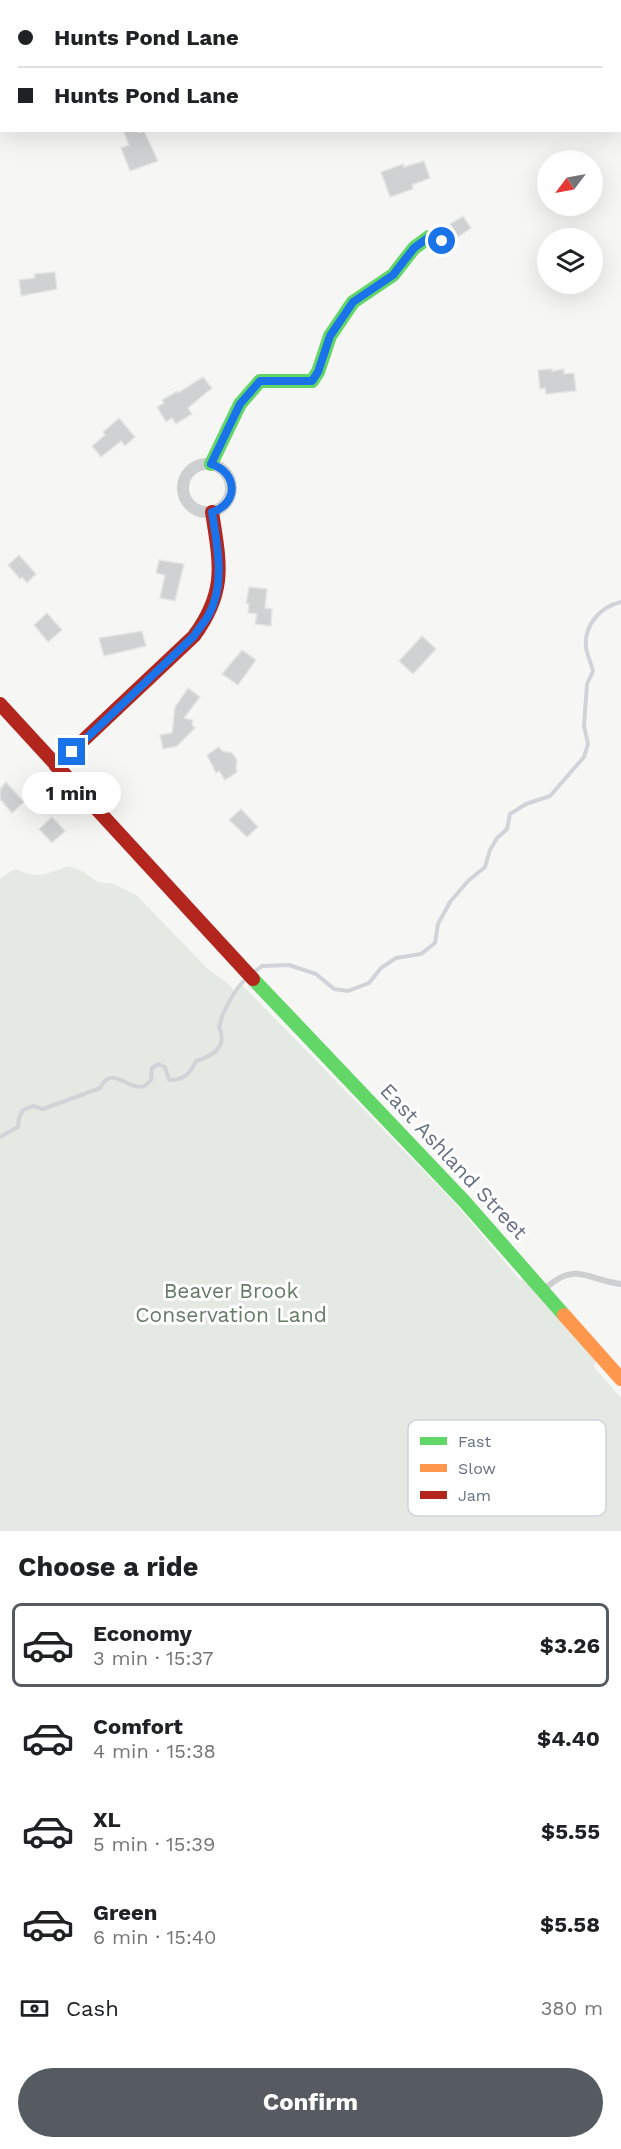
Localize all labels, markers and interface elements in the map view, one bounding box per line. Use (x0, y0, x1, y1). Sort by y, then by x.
text: Hunts Pond Lane (54, 25, 239, 50)
text: Hunts Pond Lane (54, 83, 239, 108)
north arrow (537, 150, 603, 216)
map controls (537, 150, 603, 294)
route start (428, 227, 455, 254)
button: layers (537, 228, 603, 294)
route end (58, 738, 85, 765)
callout: 1 min (22, 773, 122, 815)
text: 1 min (46, 781, 97, 805)
street label: East Ashland Street (375, 1078, 533, 1244)
park label: Beaver Brook Conservation Land (135, 1278, 327, 1327)
legend (408, 1420, 606, 1516)
text: Fast (458, 1432, 491, 1451)
text: Slow (458, 1459, 496, 1478)
text: Jam (458, 1486, 491, 1505)
text: Choose a ride (18, 1551, 198, 1583)
icon: car (21, 1618, 75, 1672)
text: Economy (93, 1621, 192, 1646)
text: $3.26 (540, 1633, 600, 1658)
text: 3 min · 15:37 (93, 1646, 213, 1670)
icon: car (21, 1711, 75, 1765)
text: Comfort (93, 1714, 183, 1739)
text: $4.40 (537, 1726, 600, 1751)
text: 4 min · 15:38 (93, 1739, 216, 1763)
icon: car (21, 1804, 75, 1858)
text: XL (93, 1807, 121, 1832)
text: $5.55 (541, 1819, 600, 1844)
text: 5 min · 15:39 (93, 1832, 215, 1856)
icon: car (21, 1897, 75, 1951)
text: Green (93, 1900, 157, 1925)
text: $5.58 (540, 1912, 600, 1937)
text: 6 min · 15:40 (93, 1925, 217, 1949)
icon: cash (18, 1992, 51, 2025)
text: Cash (66, 1996, 119, 2021)
text: 380 m (541, 1996, 603, 2020)
button: Confirm (18, 2068, 603, 2137)

